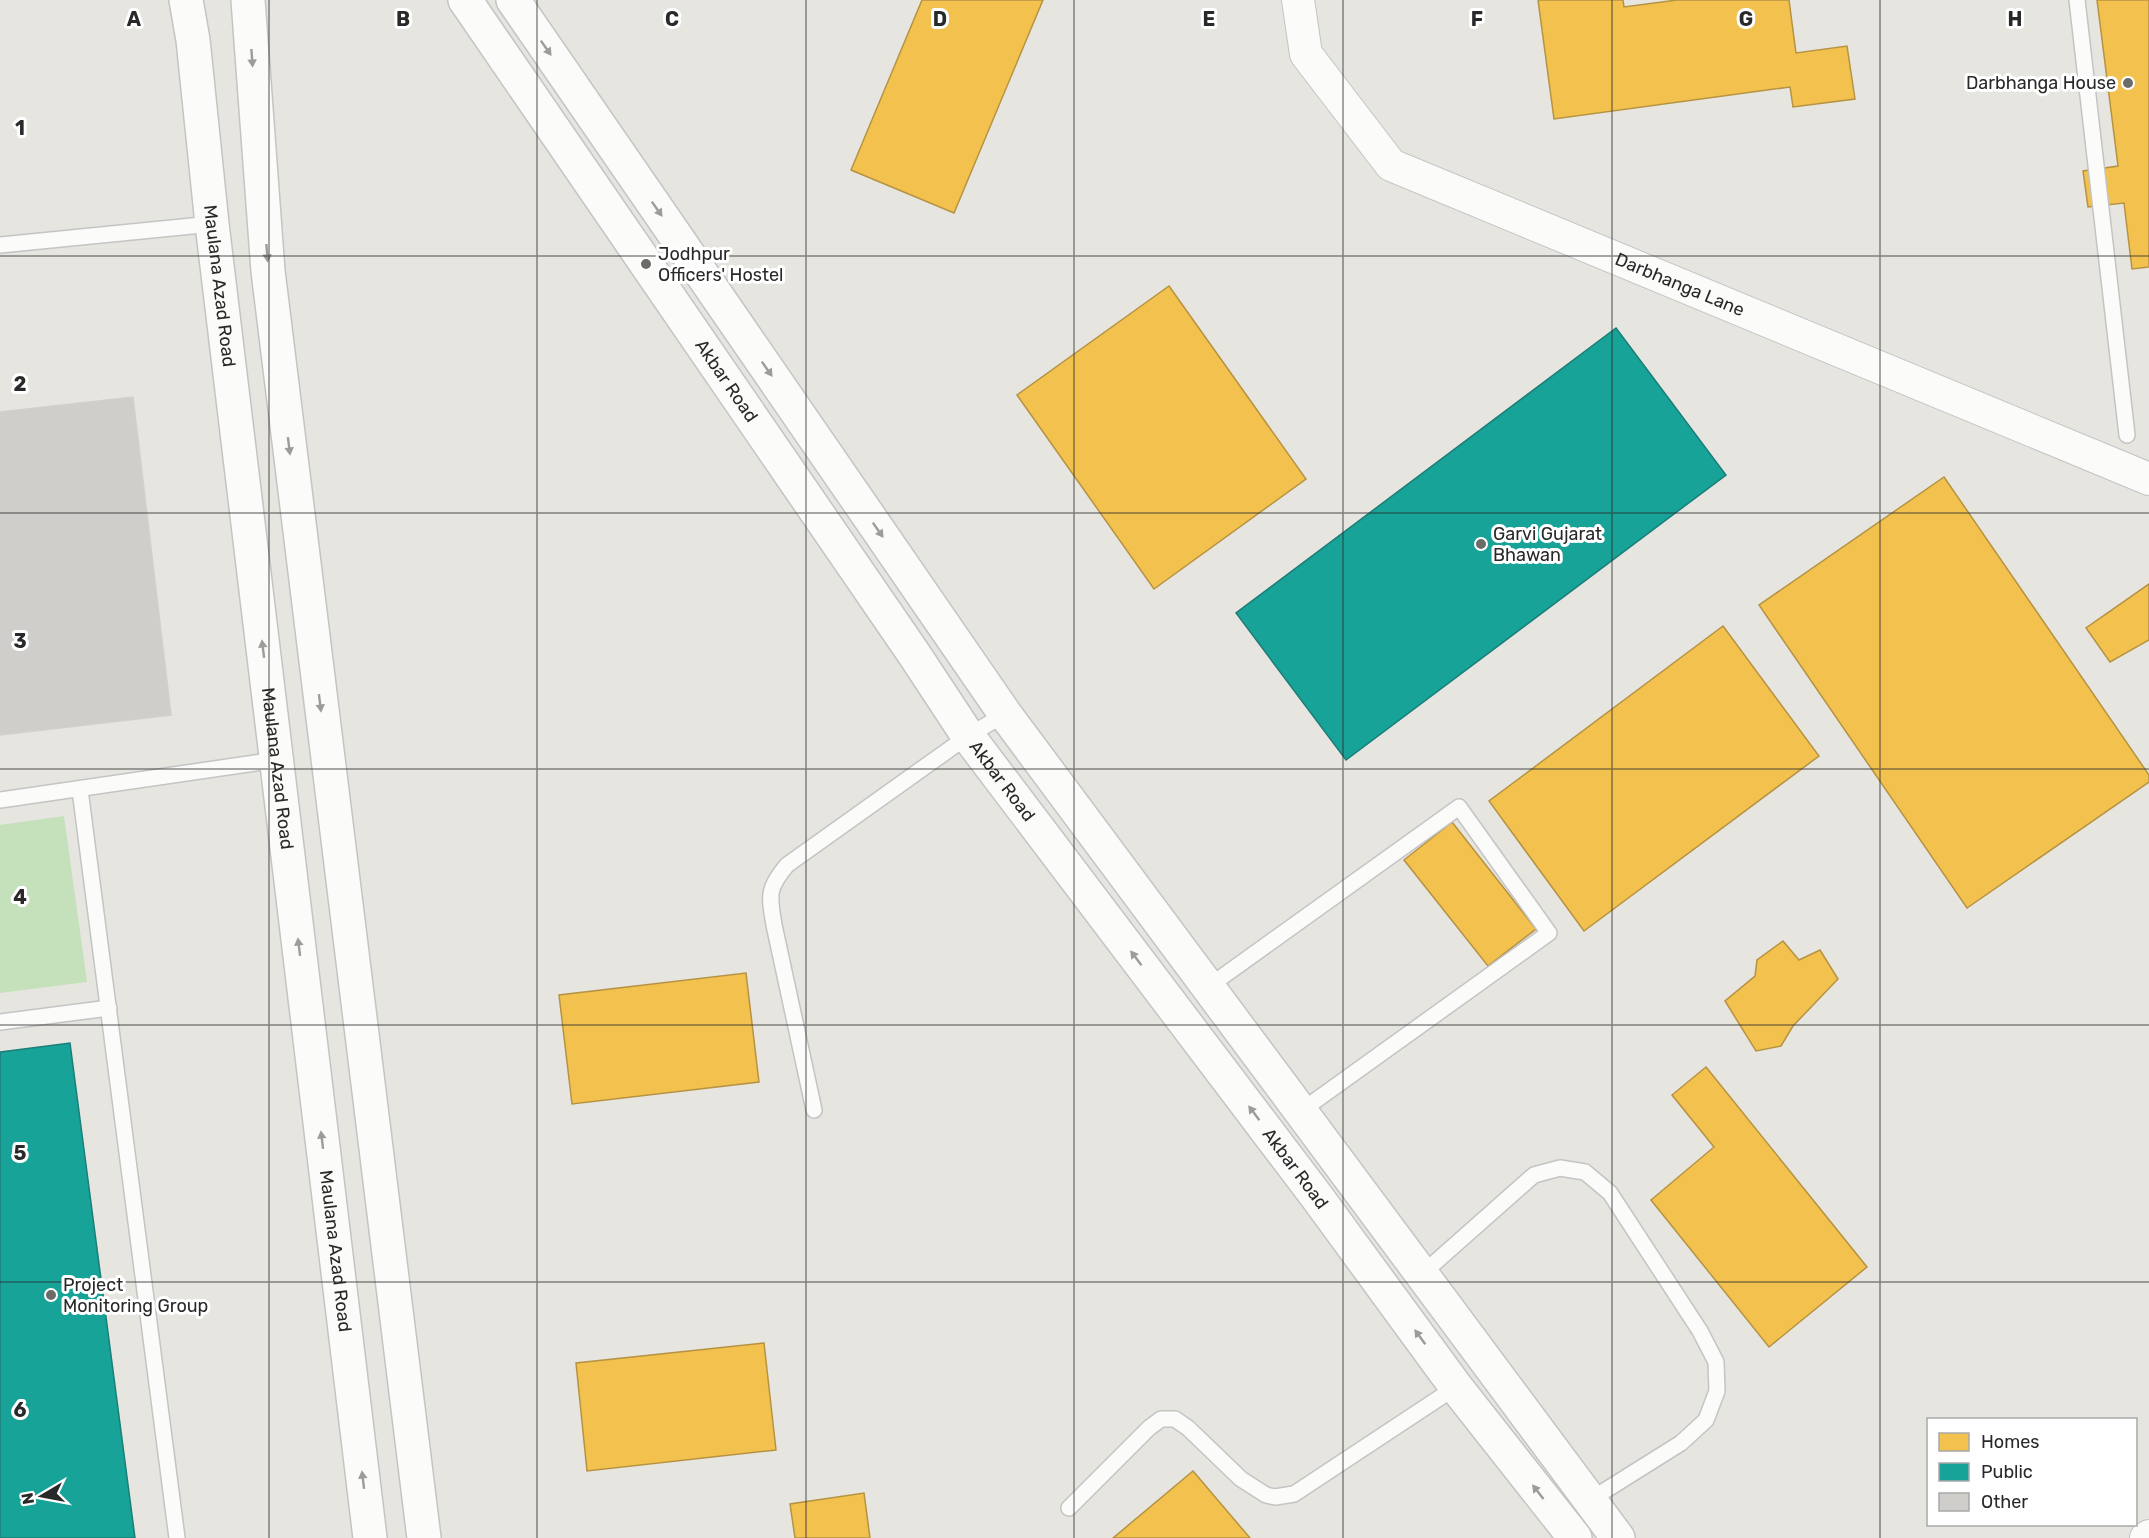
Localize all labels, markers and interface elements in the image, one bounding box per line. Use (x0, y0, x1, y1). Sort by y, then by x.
text: A (127, 7, 142, 31)
text: B (396, 7, 410, 31)
text: C (665, 7, 679, 31)
text: D (933, 7, 947, 31)
text: E (1203, 7, 1215, 31)
text: F (1471, 7, 1483, 31)
text: G (1739, 7, 1753, 31)
text: H (2008, 7, 2022, 31)
one-way arrow (540, 40, 551, 56)
one-way arrow (248, 49, 257, 68)
place label: Darbhanga House (1966, 72, 2116, 94)
marker: Darbhanga House (2121, 76, 2135, 90)
text: 1 (15, 116, 25, 140)
one-way arrow (651, 200, 663, 216)
street label: Maulana Azad Road (199, 204, 240, 368)
one-way arrow (262, 243, 271, 262)
place label: Jodhpur Officers' Hostel (658, 243, 783, 286)
street label: Darbhanga Lane (1612, 248, 1748, 321)
marker: Jodhpur Officers' Hostel (639, 257, 653, 271)
street label: Akbar Road (690, 335, 763, 426)
one-way arrow (761, 361, 773, 377)
text: 2 (14, 372, 27, 396)
one-way arrow (285, 437, 294, 456)
one-way arrow (872, 521, 884, 537)
place label: Garvi Gujarat Bhawan (1493, 523, 1602, 566)
marker: Garvi Gujarat Bhawan (1474, 537, 1488, 551)
text: 3 (13, 629, 27, 653)
one-way arrow (258, 639, 267, 658)
street label: Maulana Azad Road (257, 686, 298, 851)
one-way arrow (316, 693, 325, 712)
street label: Akbar Road (965, 736, 1040, 826)
text: 4 (13, 885, 27, 909)
one-way arrow (294, 937, 303, 956)
one-way arrow (1130, 950, 1142, 965)
one-way arrow (1248, 1106, 1260, 1121)
street label: Akbar Road (1258, 1124, 1333, 1213)
one-way arrow (317, 1131, 327, 1150)
text: 5 (14, 1141, 27, 1165)
street label: Maulana Azad Road (315, 1169, 356, 1333)
place label: Project Monitoring Group (63, 1274, 208, 1317)
marker: Project Monitoring Group (44, 1288, 58, 1302)
one-way arrow (1414, 1330, 1426, 1346)
text: 6 (13, 1398, 27, 1422)
legend (1927, 1418, 2137, 1526)
text: Homes (1981, 1431, 2039, 1453)
text: Public (1981, 1461, 2033, 1483)
north arrow (12, 1466, 72, 1526)
one-way arrow (358, 1470, 368, 1489)
one-way arrow (1532, 1484, 1545, 1500)
text: N (17, 1491, 38, 1506)
text: Other (1981, 1491, 2028, 1513)

